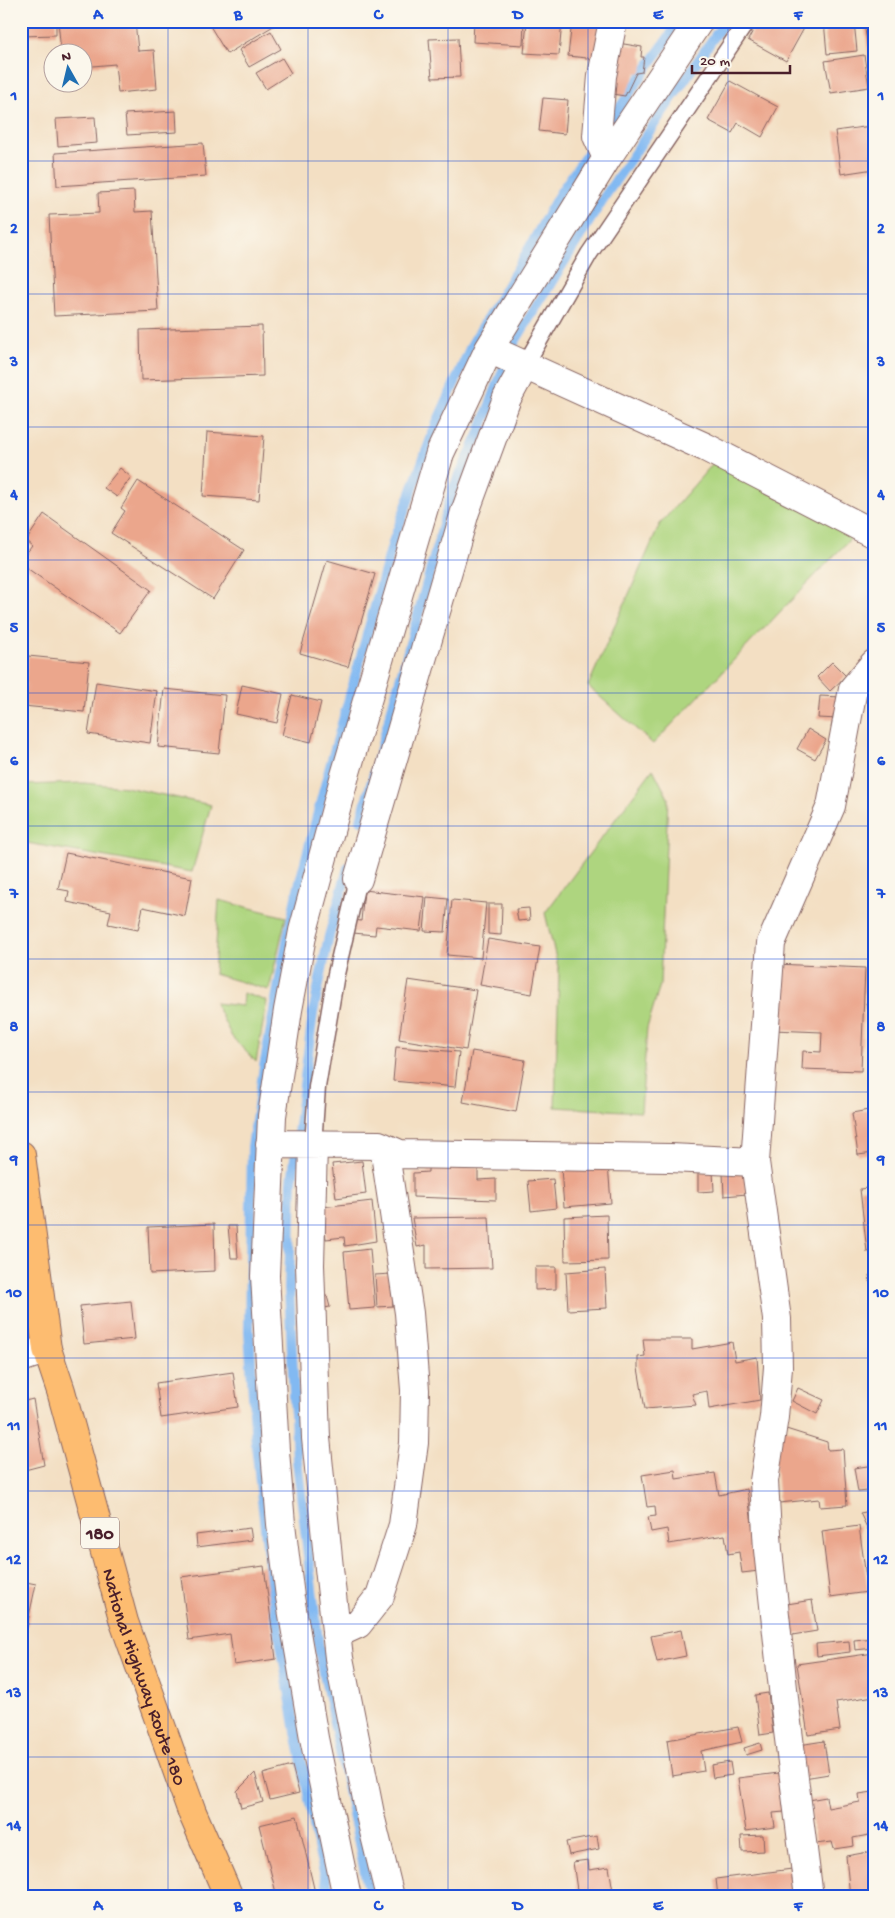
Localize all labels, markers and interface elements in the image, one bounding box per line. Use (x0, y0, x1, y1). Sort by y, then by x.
text: A (92, 7, 104, 26)
text: B (233, 7, 243, 26)
text: C (373, 7, 384, 26)
text: D (511, 7, 524, 26)
text: E (653, 7, 664, 26)
text: F (793, 7, 804, 26)
north arrow (42, 42, 92, 92)
scale bar (692, 42, 790, 74)
text: N (61, 49, 72, 67)
text: 20 m (700, 53, 730, 71)
text: 1 (10, 88, 17, 107)
text: 1 (877, 88, 884, 107)
text: 2 (10, 221, 18, 240)
text: 2 (877, 221, 885, 240)
text: 3 (9, 354, 18, 373)
text: 3 (876, 354, 885, 373)
text: 4 (9, 487, 18, 506)
text: 4 (876, 487, 885, 506)
text: 5 (10, 620, 19, 639)
text: 5 (877, 620, 886, 639)
text: 6 (10, 753, 19, 772)
text: 6 (877, 753, 886, 772)
text: 7 (9, 886, 19, 905)
text: 7 (876, 886, 886, 905)
text: 8 (10, 1019, 19, 1038)
text: 8 (877, 1019, 886, 1038)
text: 9 (9, 1152, 18, 1171)
text: 9 (876, 1152, 885, 1171)
text: 10 (5, 1285, 22, 1304)
text: 10 (872, 1285, 889, 1304)
text: 11 (7, 1418, 20, 1437)
text: 11 (874, 1418, 887, 1437)
road number: 180 (81, 1518, 119, 1549)
text: 12 (6, 1552, 21, 1571)
text: 12 (873, 1552, 888, 1571)
street label: National Highway Route 180 (95, 1566, 190, 1790)
text: 13 (6, 1685, 21, 1704)
text: 13 (873, 1685, 888, 1704)
text: 14 (6, 1818, 21, 1837)
text: 14 (873, 1818, 888, 1837)
text: A (92, 1898, 104, 1917)
text: B (233, 1898, 243, 1917)
text: C (373, 1898, 384, 1917)
text: D (511, 1898, 524, 1917)
text: E (653, 1898, 664, 1917)
text: F (793, 1898, 804, 1917)

